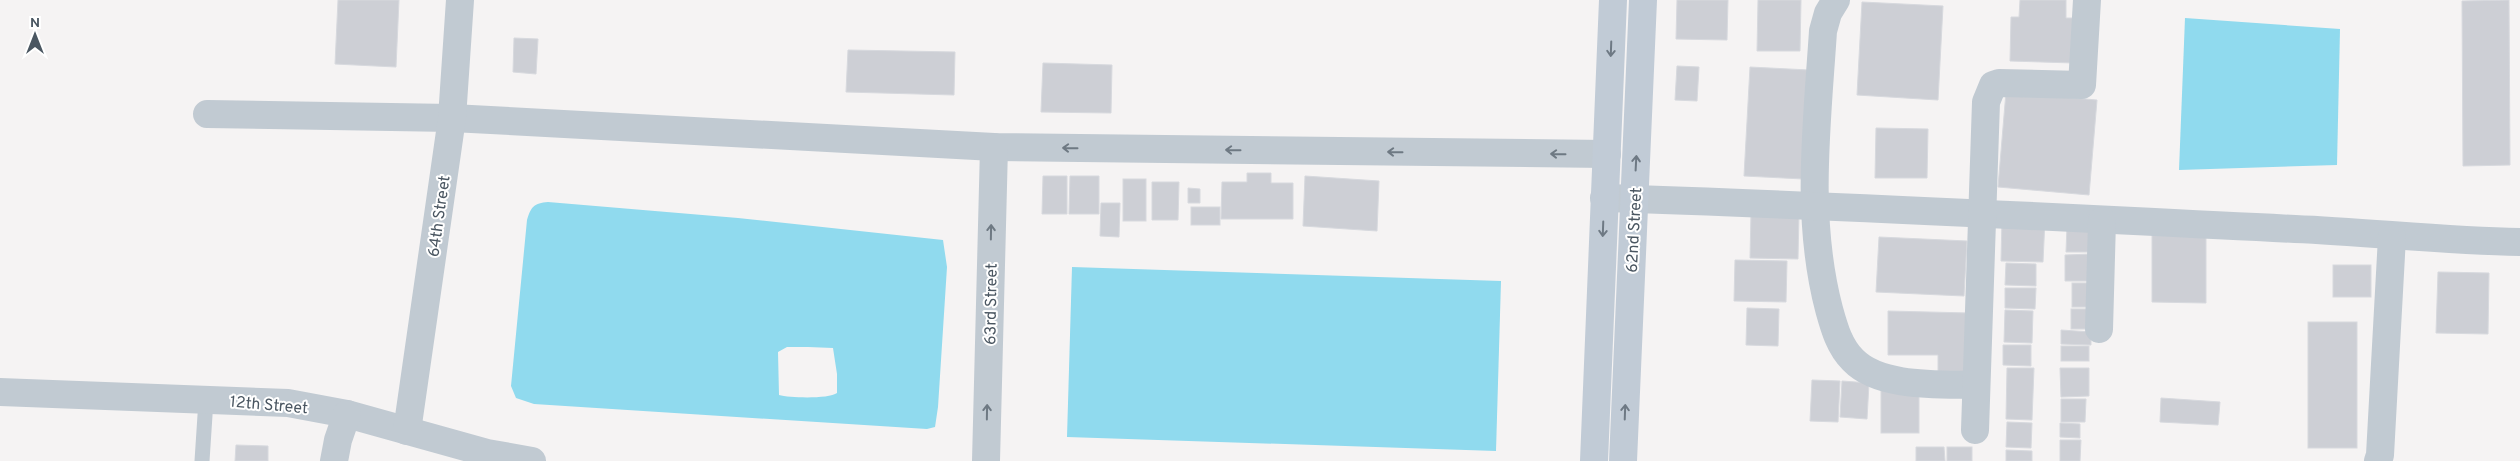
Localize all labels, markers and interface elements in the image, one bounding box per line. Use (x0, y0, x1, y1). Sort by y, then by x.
north arrow (10, 10, 60, 60)
text: N (30, 15, 40, 32)
one-way arrow (1606, 40, 1616, 56)
one-way arrow (1063, 143, 1079, 153)
one-way arrow (1225, 145, 1242, 155)
one-way arrow (1388, 147, 1404, 157)
one-way arrow (1550, 149, 1566, 159)
one-way arrow (1631, 155, 1640, 171)
street label: 64th Street (424, 174, 456, 258)
street label: 62nd Street (1623, 187, 1647, 273)
one-way arrow (1599, 220, 1608, 236)
one-way arrow (987, 225, 996, 241)
street label: 63rd Street (981, 263, 1003, 345)
street label: 12th Street (229, 393, 309, 419)
one-way arrow (982, 405, 992, 421)
one-way arrow (1620, 405, 1630, 421)

